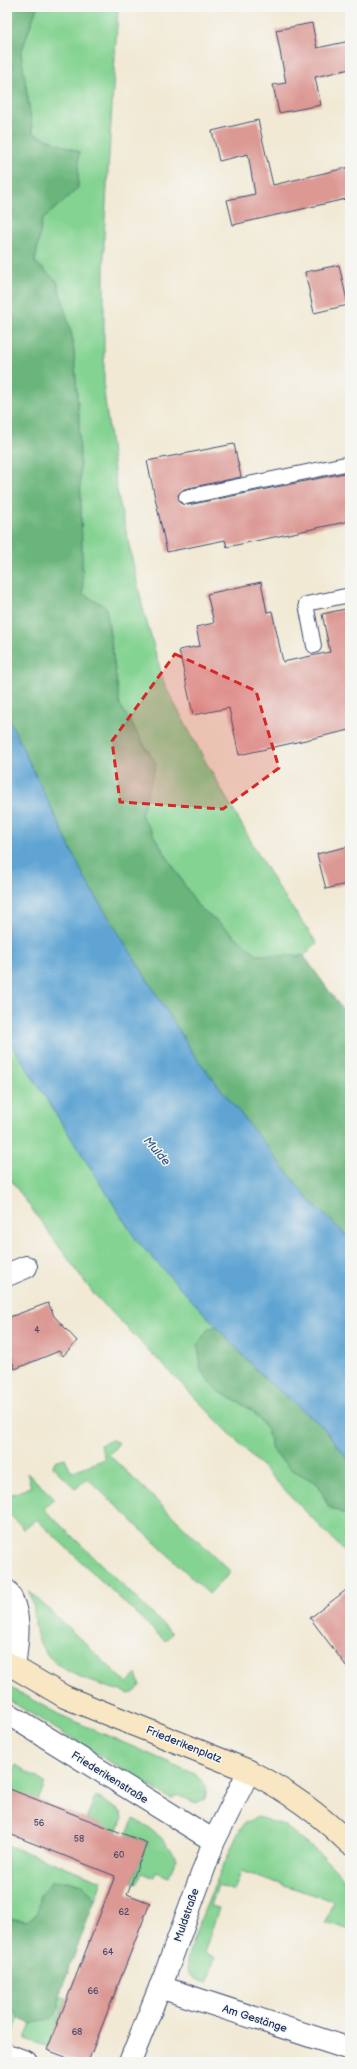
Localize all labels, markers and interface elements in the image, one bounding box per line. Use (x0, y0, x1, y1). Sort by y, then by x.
water label: Mulde (140, 1134, 173, 1169)
house number: 4 (34, 1325, 40, 1336)
street label: Friederikenplatz (144, 1723, 224, 1766)
street label: Friederikenstraße (69, 1748, 151, 1807)
house number: 56 (34, 1818, 45, 1829)
house number: 58 (74, 1834, 84, 1845)
house number: 60 (114, 1850, 124, 1861)
street label: Muldstraße (171, 1886, 202, 1944)
house number: 62 (119, 1907, 130, 1918)
house number: 64 (103, 1947, 114, 1958)
house number: 66 (88, 1986, 99, 1997)
street label: Am Gestänge (221, 2002, 289, 2035)
house number: 68 (72, 2027, 82, 2038)

